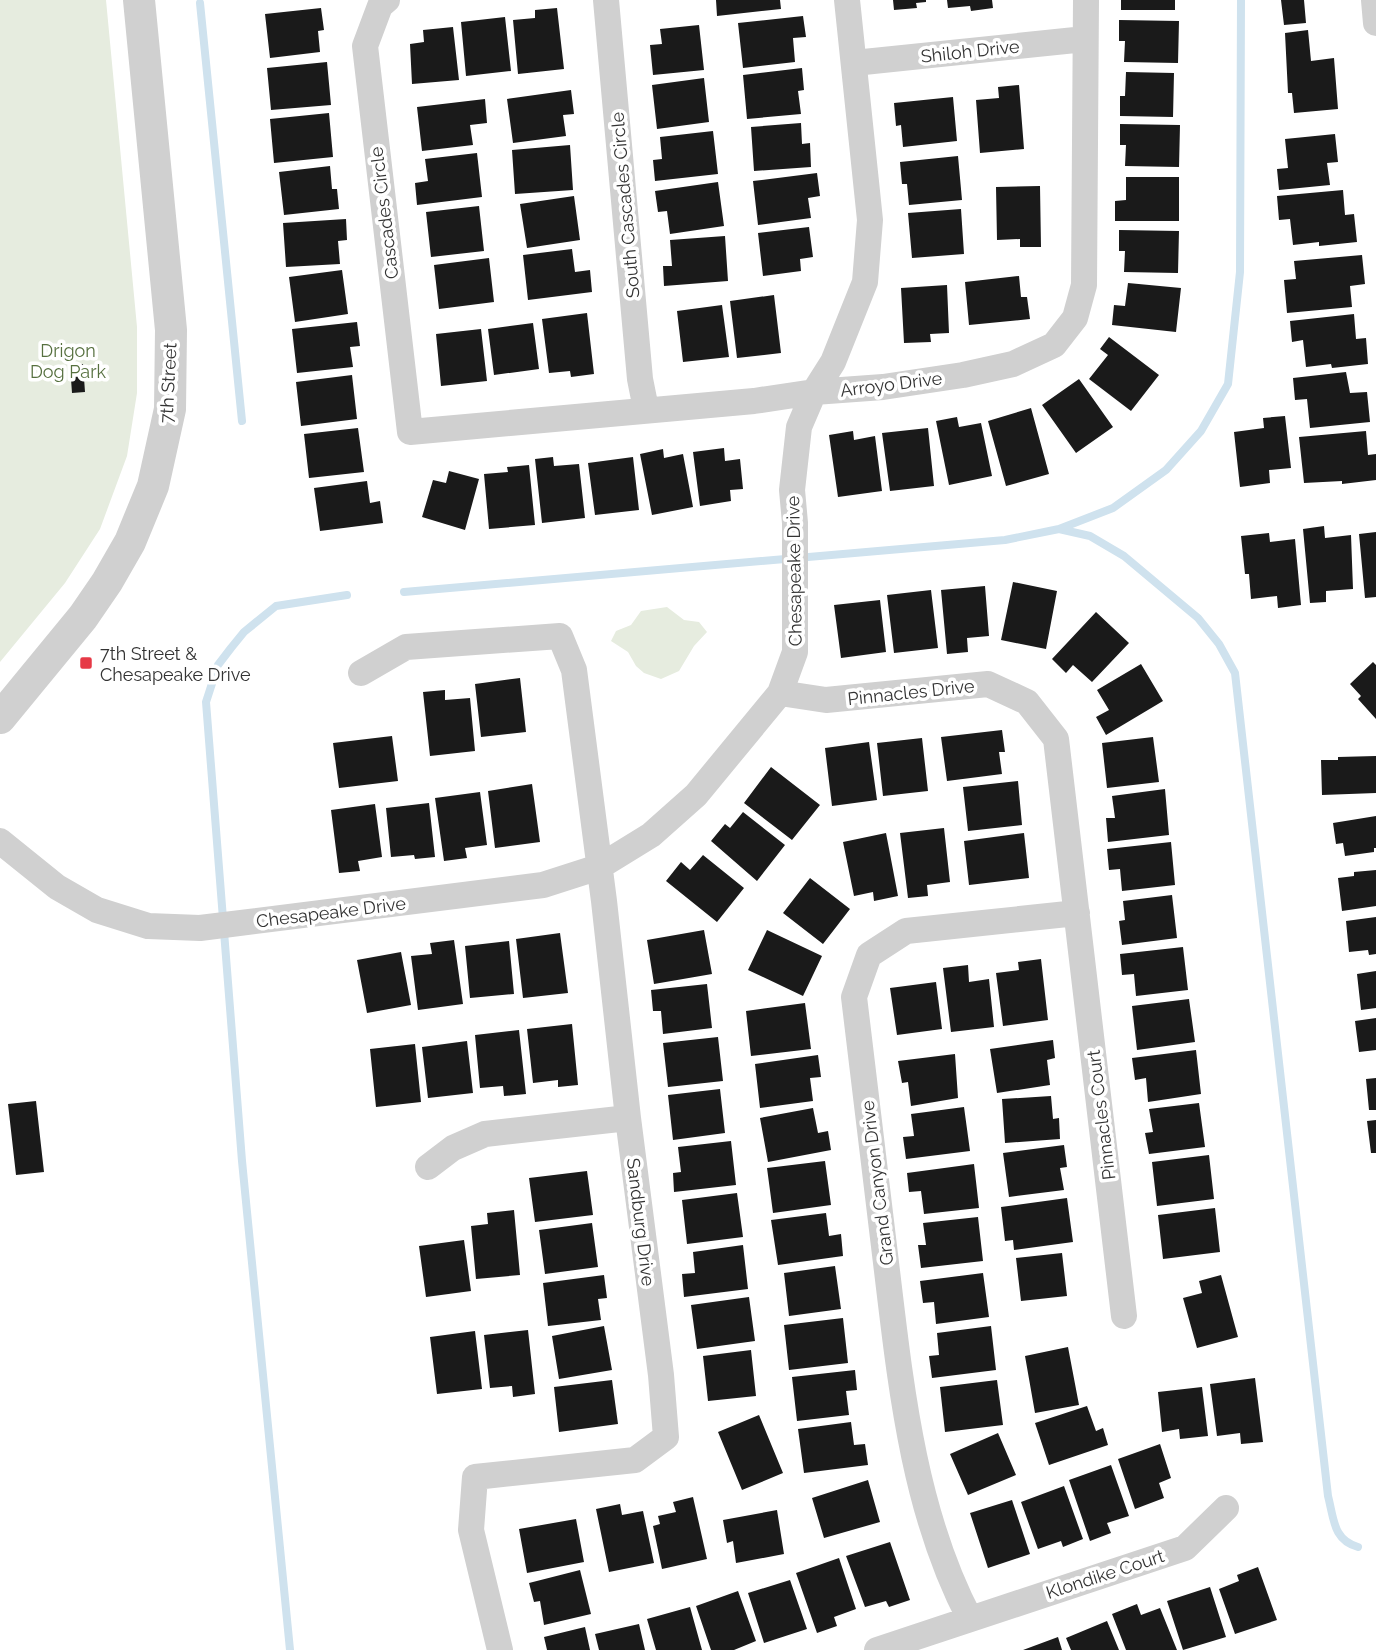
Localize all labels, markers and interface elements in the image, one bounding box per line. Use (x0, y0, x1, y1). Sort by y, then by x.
street label: Shiloh Drive (920, 35, 1021, 67)
street label: South Cascades Circle (606, 111, 644, 299)
street label: Cascades Circle (365, 145, 403, 280)
park label: Drigon Dog Park (30, 340, 106, 382)
street label: 7th Street (155, 342, 181, 424)
street label: Arroyo Drive (839, 367, 944, 401)
street label: Chesapeake Drive (782, 495, 806, 646)
place label: 7th Street & Chesapeake Drive (100, 643, 251, 685)
marker: 7th Street & Chesapeake Drive (78, 655, 94, 671)
street label: Pinnacles Drive (847, 675, 976, 709)
street label: Chesapeake Drive (255, 892, 407, 932)
street label: Pinnacles Court (1083, 1049, 1119, 1181)
street label: Grand Canyon Drive (856, 1099, 898, 1267)
street label: Sandburg Drive (623, 1157, 659, 1288)
street label: Klondike Court (1043, 1545, 1167, 1603)

